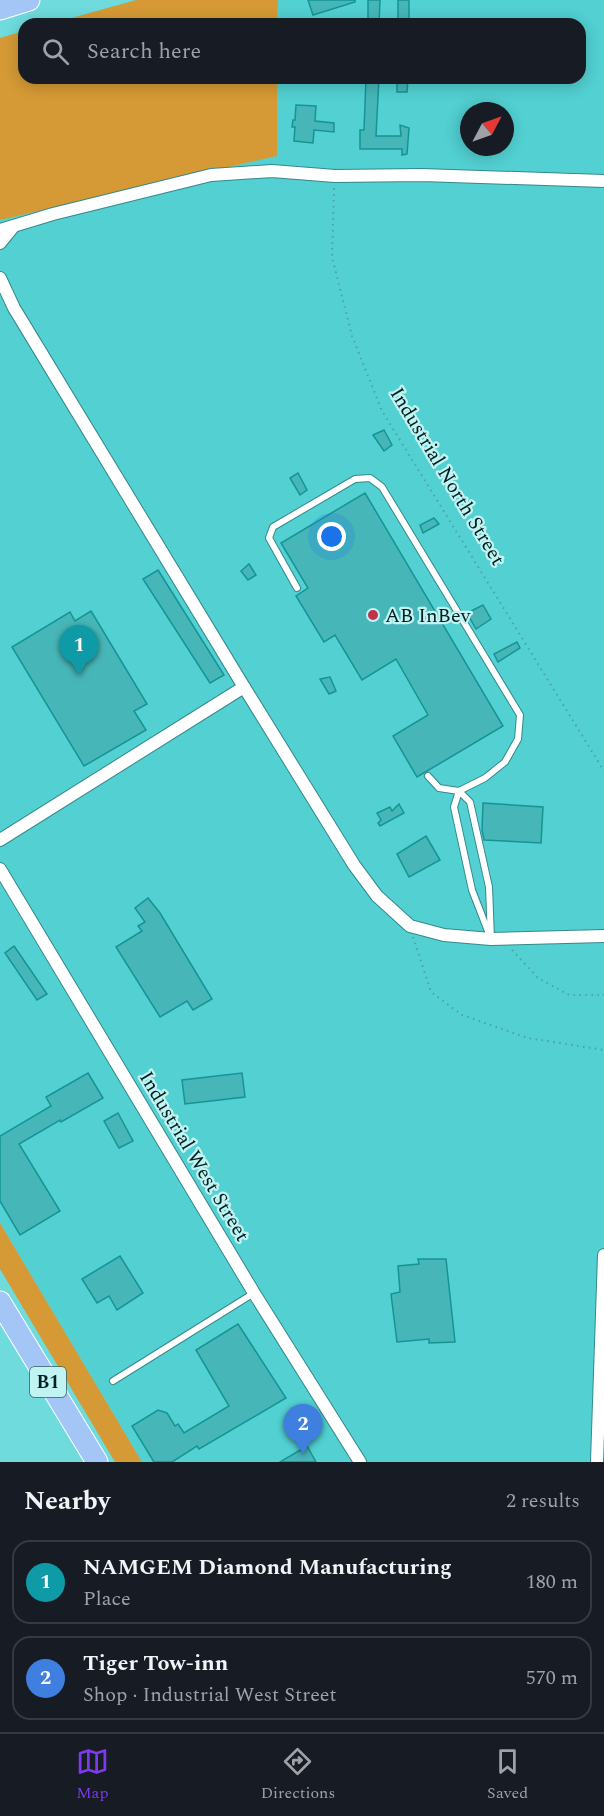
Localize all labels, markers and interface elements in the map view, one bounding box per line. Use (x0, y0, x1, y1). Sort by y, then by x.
search box (18, 18, 586, 84)
icon: search (39, 35, 72, 68)
text: Search here (87, 35, 201, 68)
north arrow (460, 102, 514, 156)
street label: Industrial North Street (382, 382, 512, 571)
your location (317, 522, 346, 551)
place label: AB InBev (385, 601, 472, 631)
marker: AB InBev (366, 608, 380, 622)
pin: 1 (60, 626, 98, 675)
street label: Industrial West Street (131, 1066, 257, 1247)
road number: B1 (30, 1367, 66, 1397)
pin: 2 (284, 1404, 322, 1454)
text: Nearby (24, 1481, 110, 1521)
text: 2 results (506, 1486, 580, 1516)
text: NAMGEM Diamond Manufacturing (83, 1551, 452, 1584)
text: 1 (40, 1567, 51, 1597)
text: 180 m (526, 1567, 578, 1597)
text: Place (83, 1584, 131, 1614)
text: Tiger Tow-inn (83, 1647, 228, 1680)
text: 2 (40, 1663, 51, 1693)
text: 570 m (526, 1663, 578, 1693)
text: Shop · Industrial West Street (83, 1680, 337, 1710)
tab: Map (76, 1745, 109, 1805)
tab: Directions (261, 1745, 335, 1805)
tab: Saved (487, 1745, 528, 1805)

